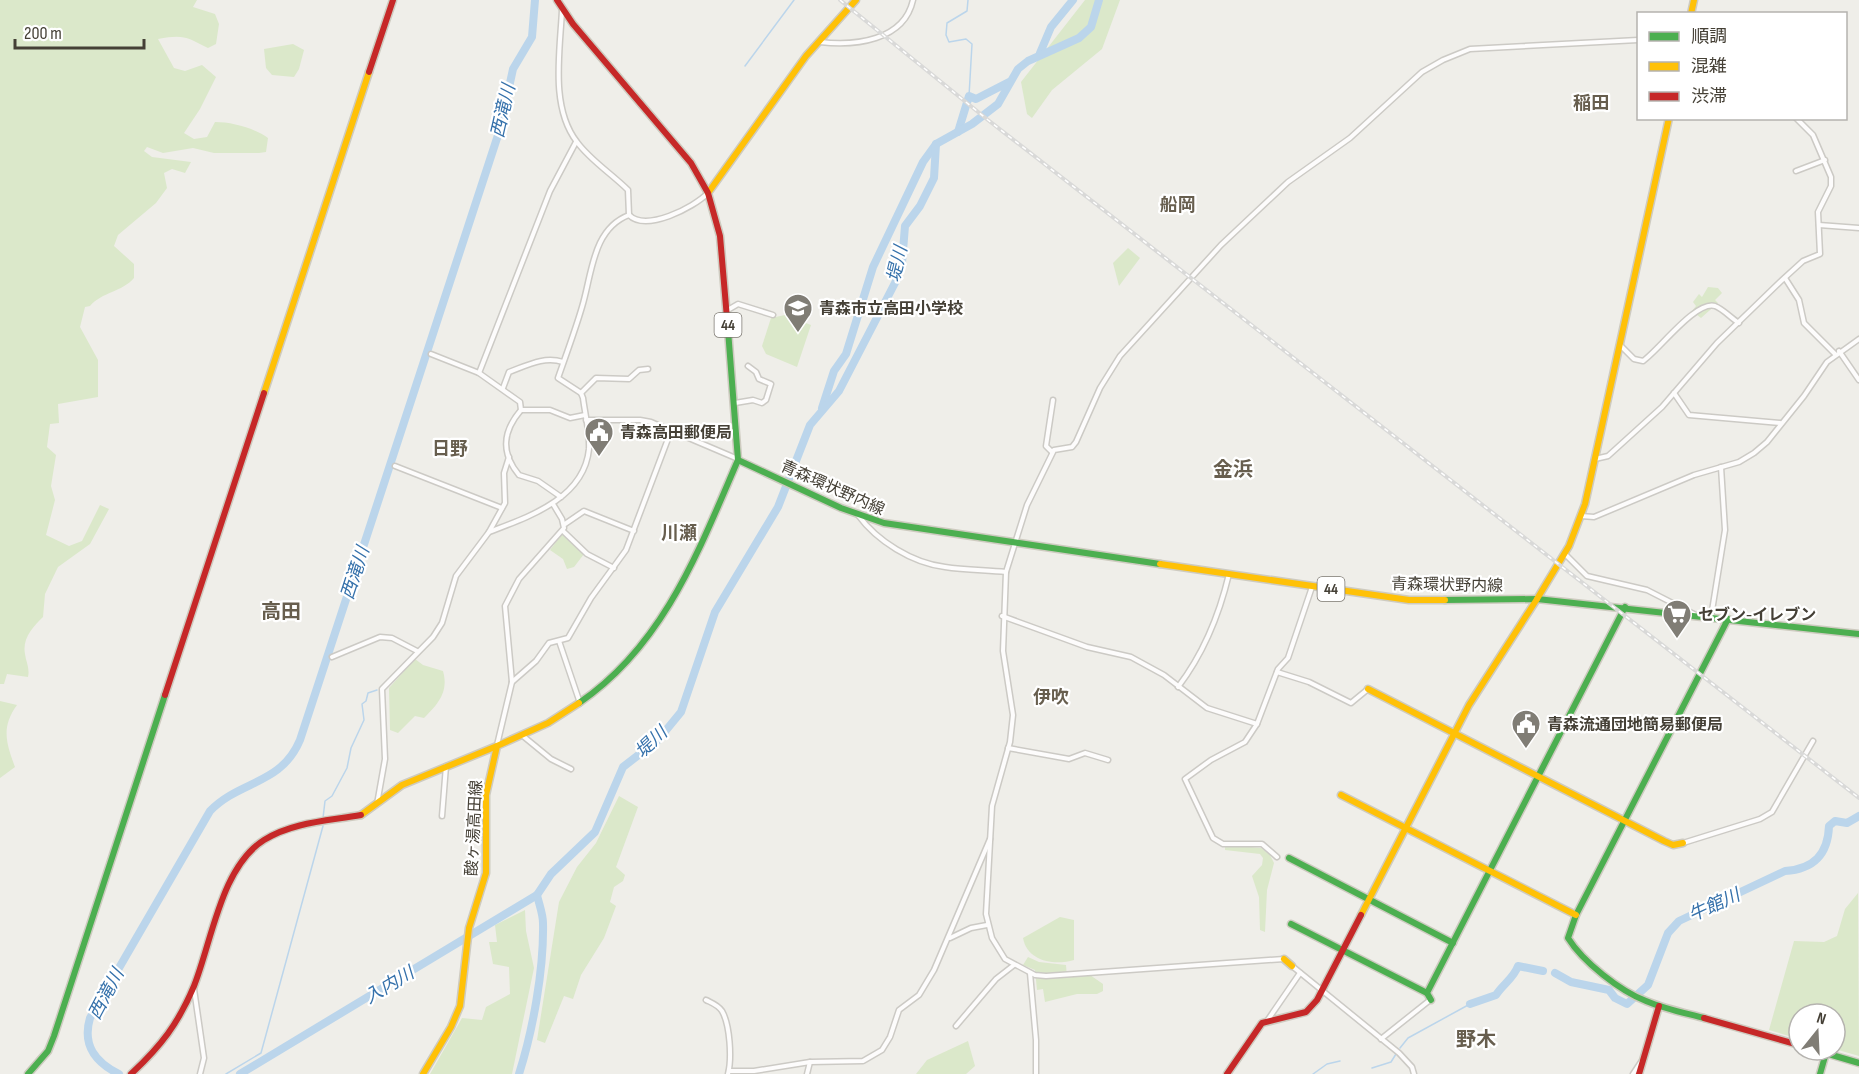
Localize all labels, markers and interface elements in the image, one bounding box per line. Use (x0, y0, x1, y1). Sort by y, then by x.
scale bar (15, 12, 144, 50)
legend (1637, 12, 1847, 120)
text: 200 m (24, 23, 62, 44)
text: 順調 (1691, 26, 1727, 47)
text: 混雑 (1691, 56, 1727, 77)
water label: 西滝川 (487, 80, 520, 140)
text: 渋滞 (1691, 86, 1727, 107)
district label: 稲田 (1573, 93, 1609, 114)
district label: 船岡 (1160, 195, 1196, 216)
water label: 堤川 (883, 242, 912, 284)
school or university icon: 青森市立高田小学校 (782, 292, 814, 334)
place label: 青森市立高田小学校 (819, 300, 963, 319)
road number: 44 (714, 313, 742, 337)
public building icon: 青森高田郵便局 (583, 416, 615, 458)
place label: 青森高田郵便局 (620, 424, 732, 443)
district label: 日野 (432, 439, 468, 460)
street label: 青森環状野内線 (777, 457, 887, 520)
district label: 金浜 (1213, 458, 1253, 482)
district label: 川瀬 (661, 523, 697, 544)
water label: 西滝川 (337, 542, 374, 602)
street label: 青森環状野内線 (1391, 575, 1503, 596)
road number: 44 (1318, 577, 1344, 601)
supermarket icon: セブン-イレブン (1661, 598, 1693, 640)
district label: 高田 (261, 600, 301, 624)
place label: セブン-イレブン (1698, 606, 1816, 625)
district label: 伊吹 (1033, 687, 1069, 708)
public building icon: 青森流通団地簡易郵便局 (1510, 708, 1542, 750)
place label: 青森流通団地簡易郵便局 (1547, 716, 1723, 735)
water label: 堤川 (631, 721, 673, 762)
street label: 酸ヶ湯高田線 (462, 780, 486, 877)
water label: 牛館川 (1685, 884, 1745, 926)
water label: 入内川 (361, 961, 420, 1008)
water label: 西滝川 (84, 964, 129, 1023)
north arrow (1787, 1002, 1847, 1062)
text: N (1814, 1009, 1828, 1030)
district label: 野木 (1456, 1028, 1496, 1052)

